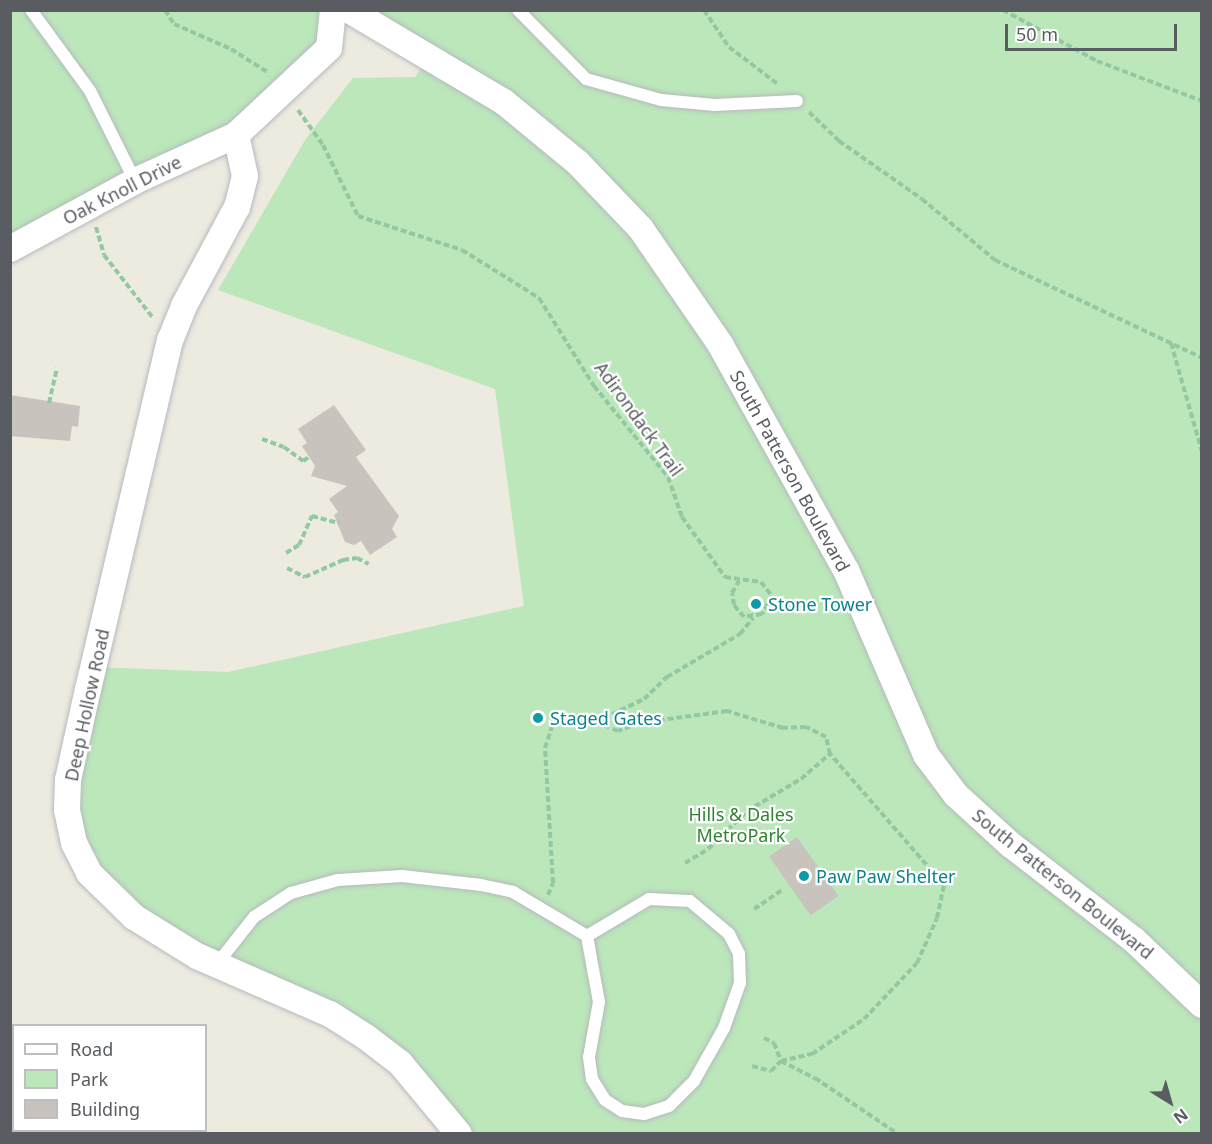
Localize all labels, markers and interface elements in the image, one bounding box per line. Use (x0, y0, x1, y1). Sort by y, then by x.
scale bar (1008, 12, 1180, 50)
text: 50 m (1016, 22, 1058, 46)
street label: Oak Knoll Drive (59, 151, 185, 229)
street label: Adirondack Trail (590, 358, 688, 480)
street label: South Patterson Boulevard (726, 367, 854, 575)
place label: Stone Tower (768, 593, 872, 615)
marker: Stone Tower (749, 597, 763, 611)
street label: Deep Hollow Road (60, 627, 114, 783)
place label: Staged Gates (550, 707, 662, 729)
marker: Staged Gates (531, 711, 545, 725)
park label: Hills & Dales MetroPark (688, 804, 794, 846)
street label: South Patterson Boulevard (968, 804, 1158, 964)
place label: Paw Paw Shelter (816, 865, 956, 887)
marker: Paw Paw Shelter (797, 869, 811, 883)
legend (12, 1024, 207, 1132)
text: Road (70, 1037, 113, 1061)
text: Park (70, 1067, 108, 1091)
north arrow (1140, 1072, 1200, 1132)
text: Building (70, 1097, 140, 1121)
text: N (1169, 1104, 1193, 1129)

